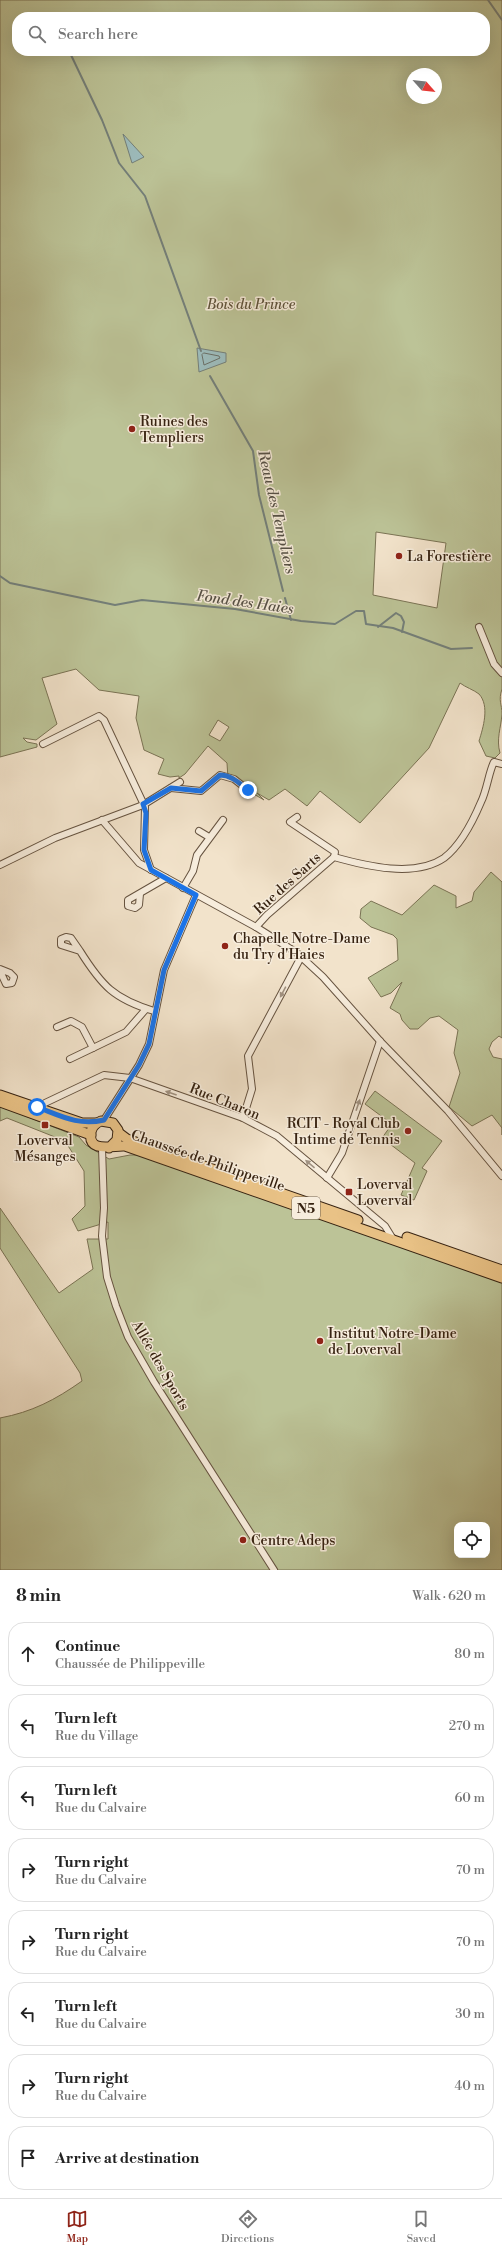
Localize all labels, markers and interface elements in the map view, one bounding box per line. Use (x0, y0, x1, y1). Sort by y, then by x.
search box (12, 12, 490, 56)
icon: search (26, 23, 48, 45)
text: Search here (58, 25, 138, 44)
north arrow (406, 68, 442, 104)
park label: Bois du Prince (206, 296, 296, 314)
place label: Ruines des Templiers (140, 413, 208, 447)
marker: Ruines des Templiers (127, 424, 137, 434)
water label: Reau des Templiers (253, 447, 300, 576)
place label: La Forestière (407, 548, 491, 566)
marker: La Forestière (394, 551, 404, 561)
water label: Fond des Haies (195, 586, 295, 619)
route end (239, 781, 257, 799)
street label: Rue des Sarts (250, 849, 325, 919)
place label: Chapelle Notre-Dame du Try d'Haies (233, 930, 370, 964)
marker: Chapelle Notre-Dame du Try d'Haies (220, 941, 230, 951)
one-way arrow (279, 986, 286, 997)
street label: Rue Charon (187, 1080, 263, 1125)
one-way arrow (165, 1089, 177, 1095)
route start (28, 1098, 46, 1116)
one-way arrow (356, 1098, 362, 1110)
place label: RCIT - Royal Club Intime de Tennis (287, 1115, 400, 1149)
marker: Loverval Mésanges (40, 1120, 50, 1130)
street label: Chaussée de Philippeville (128, 1126, 287, 1196)
marker: RCIT - Royal Club Intime de Tennis (403, 1126, 413, 1136)
place label: Loverval Mésanges (14, 1132, 76, 1166)
one-way arrow (305, 1160, 315, 1169)
place label: Loverval Loverval (357, 1176, 412, 1210)
marker: Loverval Loverval (344, 1187, 354, 1197)
road number: N5 (292, 1197, 320, 1219)
street label: Allée des Sports (127, 1317, 193, 1414)
place label: Institut Notre-Dame de Loverval (328, 1325, 457, 1359)
marker: Institut Notre-Dame de Loverval (315, 1336, 325, 1346)
map controls (454, 1522, 490, 1558)
button: locate (454, 1522, 490, 1558)
place label: Centre Adeps (251, 1532, 336, 1550)
marker: Centre Adeps (238, 1535, 248, 1545)
text: 8 min (16, 1585, 61, 1607)
text: Walk · 620 m (412, 1588, 486, 1604)
text: Continue (55, 1637, 120, 1656)
icon: ahead (17, 1643, 39, 1665)
text: 80 m (454, 1646, 485, 1662)
text: Chaussée de Philippeville (55, 1656, 205, 1672)
text: Turn left (55, 1709, 117, 1728)
icon: left (17, 1715, 39, 1737)
text: 270 m (449, 1718, 485, 1734)
text: Rue du Village (55, 1728, 138, 1744)
text: Turn left (55, 1781, 117, 1800)
icon: left (17, 1787, 39, 1809)
text: 60 m (454, 1790, 485, 1806)
text: Rue du Calvaire (55, 1800, 147, 1816)
text: Turn right (55, 1853, 129, 1872)
icon: right (17, 1859, 39, 1881)
text: 70 m (456, 1862, 485, 1878)
text: Rue du Calvaire (55, 1872, 147, 1888)
text: Turn right (55, 1925, 129, 1944)
icon: right (17, 1931, 39, 1953)
text: 70 m (456, 1934, 485, 1950)
text: Rue du Calvaire (55, 1944, 147, 1960)
text: Turn left (55, 1997, 117, 2016)
icon: left (17, 2003, 39, 2025)
text: 30 m (455, 2006, 485, 2022)
text: Rue du Calvaire (55, 2016, 147, 2032)
text: Turn right (55, 2069, 129, 2088)
icon: right (17, 2075, 39, 2097)
text: 40 m (455, 2078, 485, 2094)
text: Rue du Calvaire (55, 2088, 147, 2104)
icon: arrive (17, 2147, 39, 2169)
text: Arrive at destination (55, 2149, 199, 2168)
tab: Map (66, 2208, 88, 2246)
tab: Directions (221, 2208, 274, 2246)
tab: Saved (407, 2208, 436, 2246)

